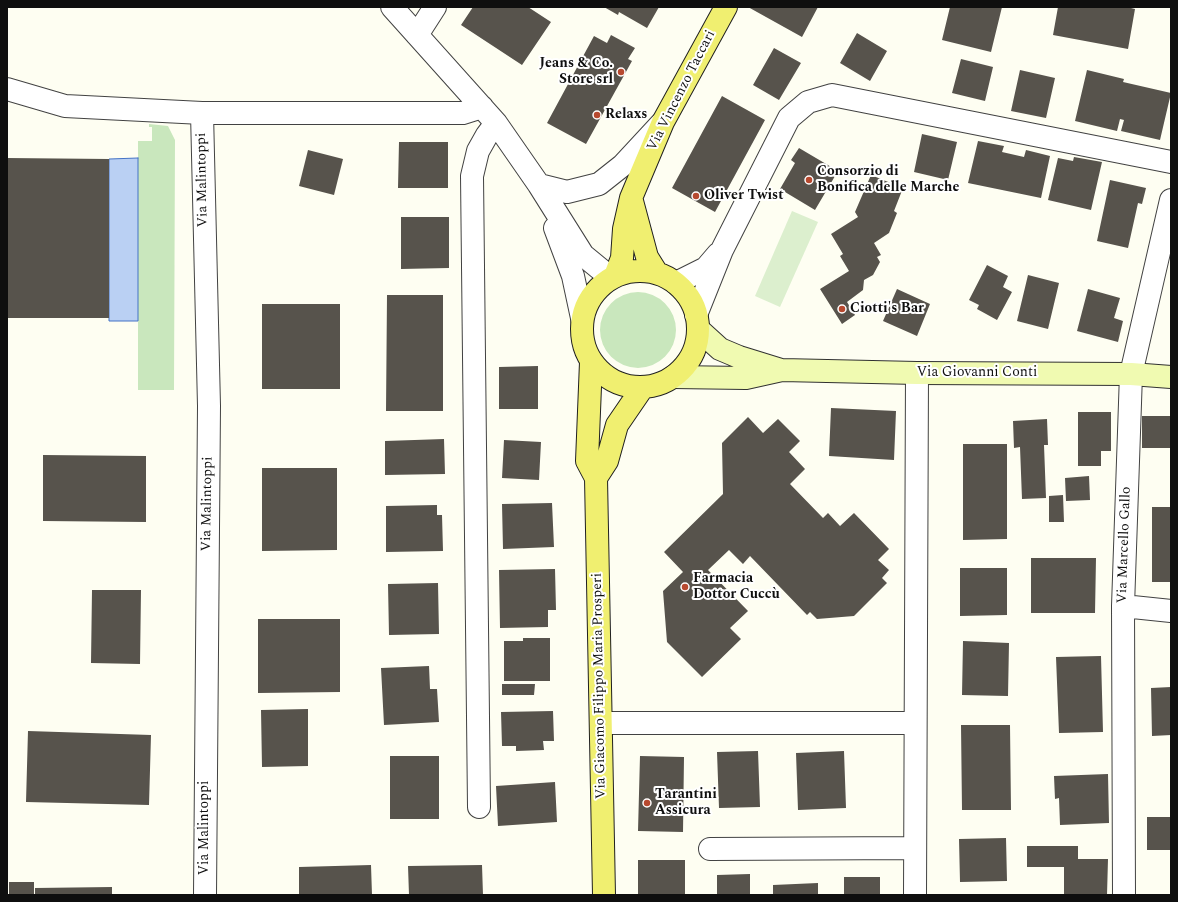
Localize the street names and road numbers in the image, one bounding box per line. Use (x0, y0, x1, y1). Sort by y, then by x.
street label: Via Vincenzo Taccari (644, 28, 720, 154)
street label: Via Malintoppi (194, 133, 212, 227)
street label: Via Giovanni Conti (917, 365, 1037, 381)
street label: Via Malintoppi (199, 457, 217, 551)
street label: Via Marcello Gallo (1115, 486, 1135, 604)
street label: Via Giacomo Filippo Maria Prosperi (590, 573, 610, 799)
street label: Via Malintoppi (197, 781, 213, 875)

